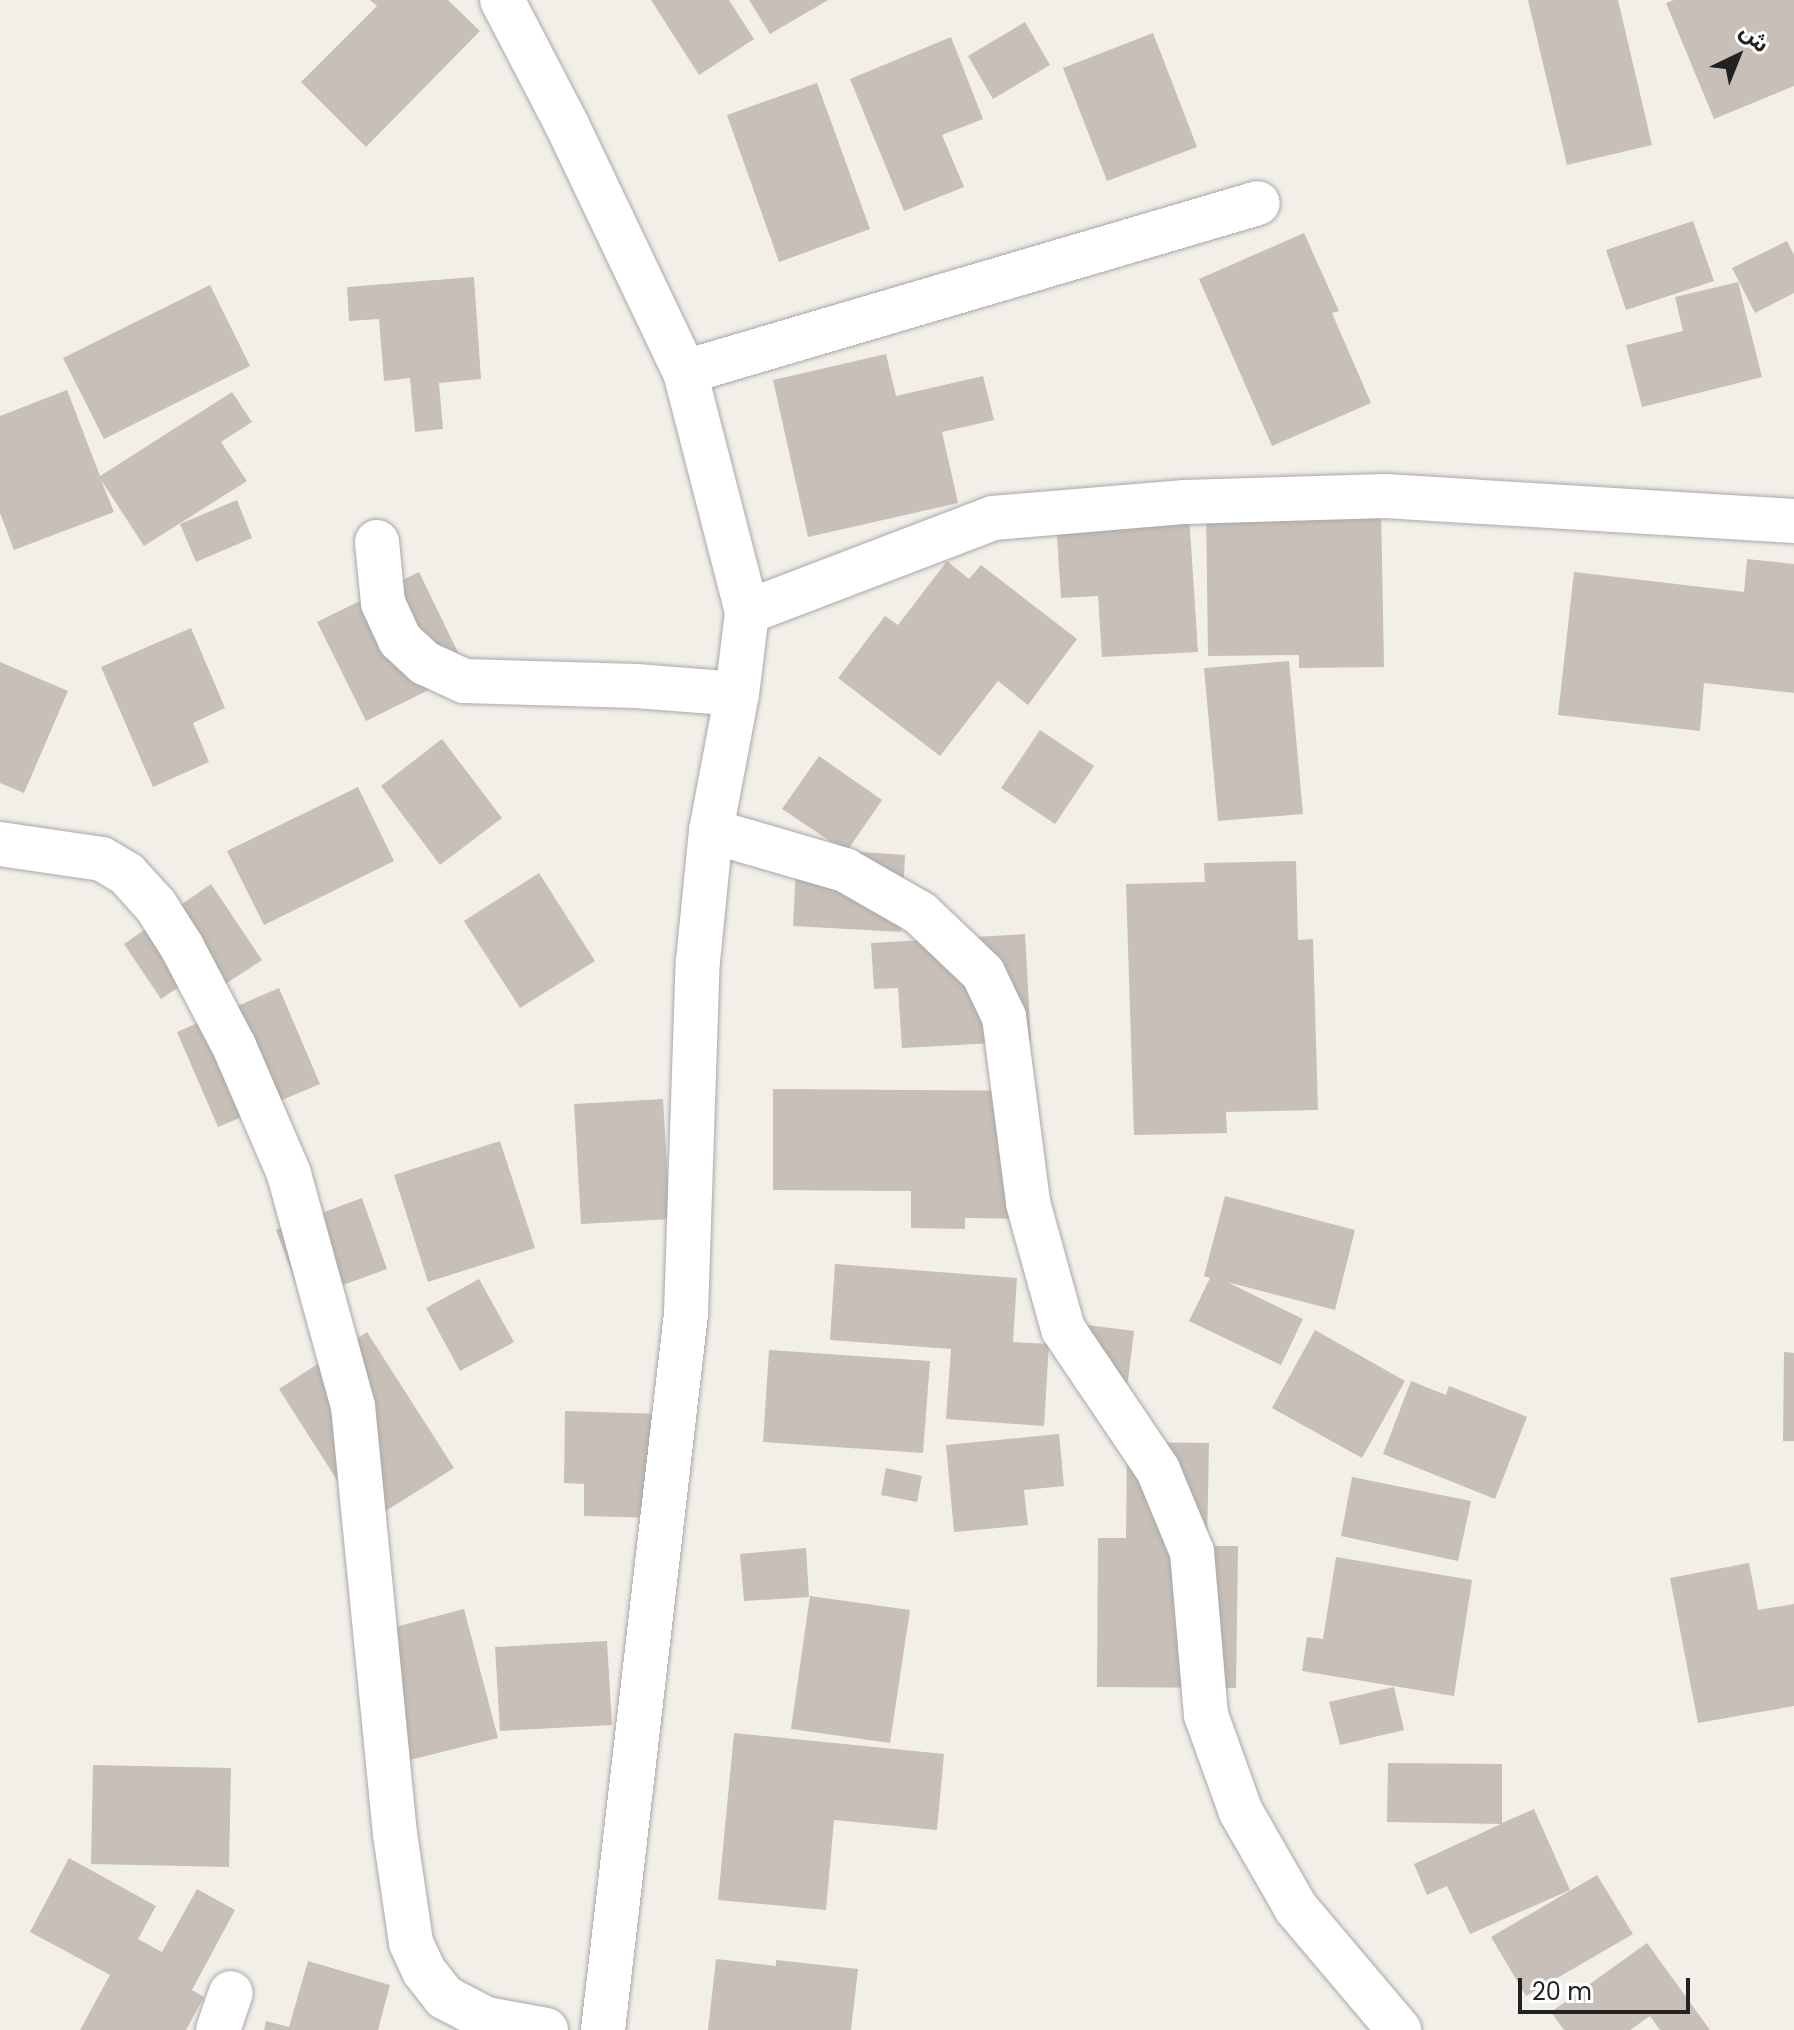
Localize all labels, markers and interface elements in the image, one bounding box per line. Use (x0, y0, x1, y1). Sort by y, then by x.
north arrow (1698, 16, 1778, 96)
text: ش (1733, 16, 1776, 60)
scale bar (1522, 1962, 1694, 2012)
text: 20 m (1532, 1975, 1592, 2008)

